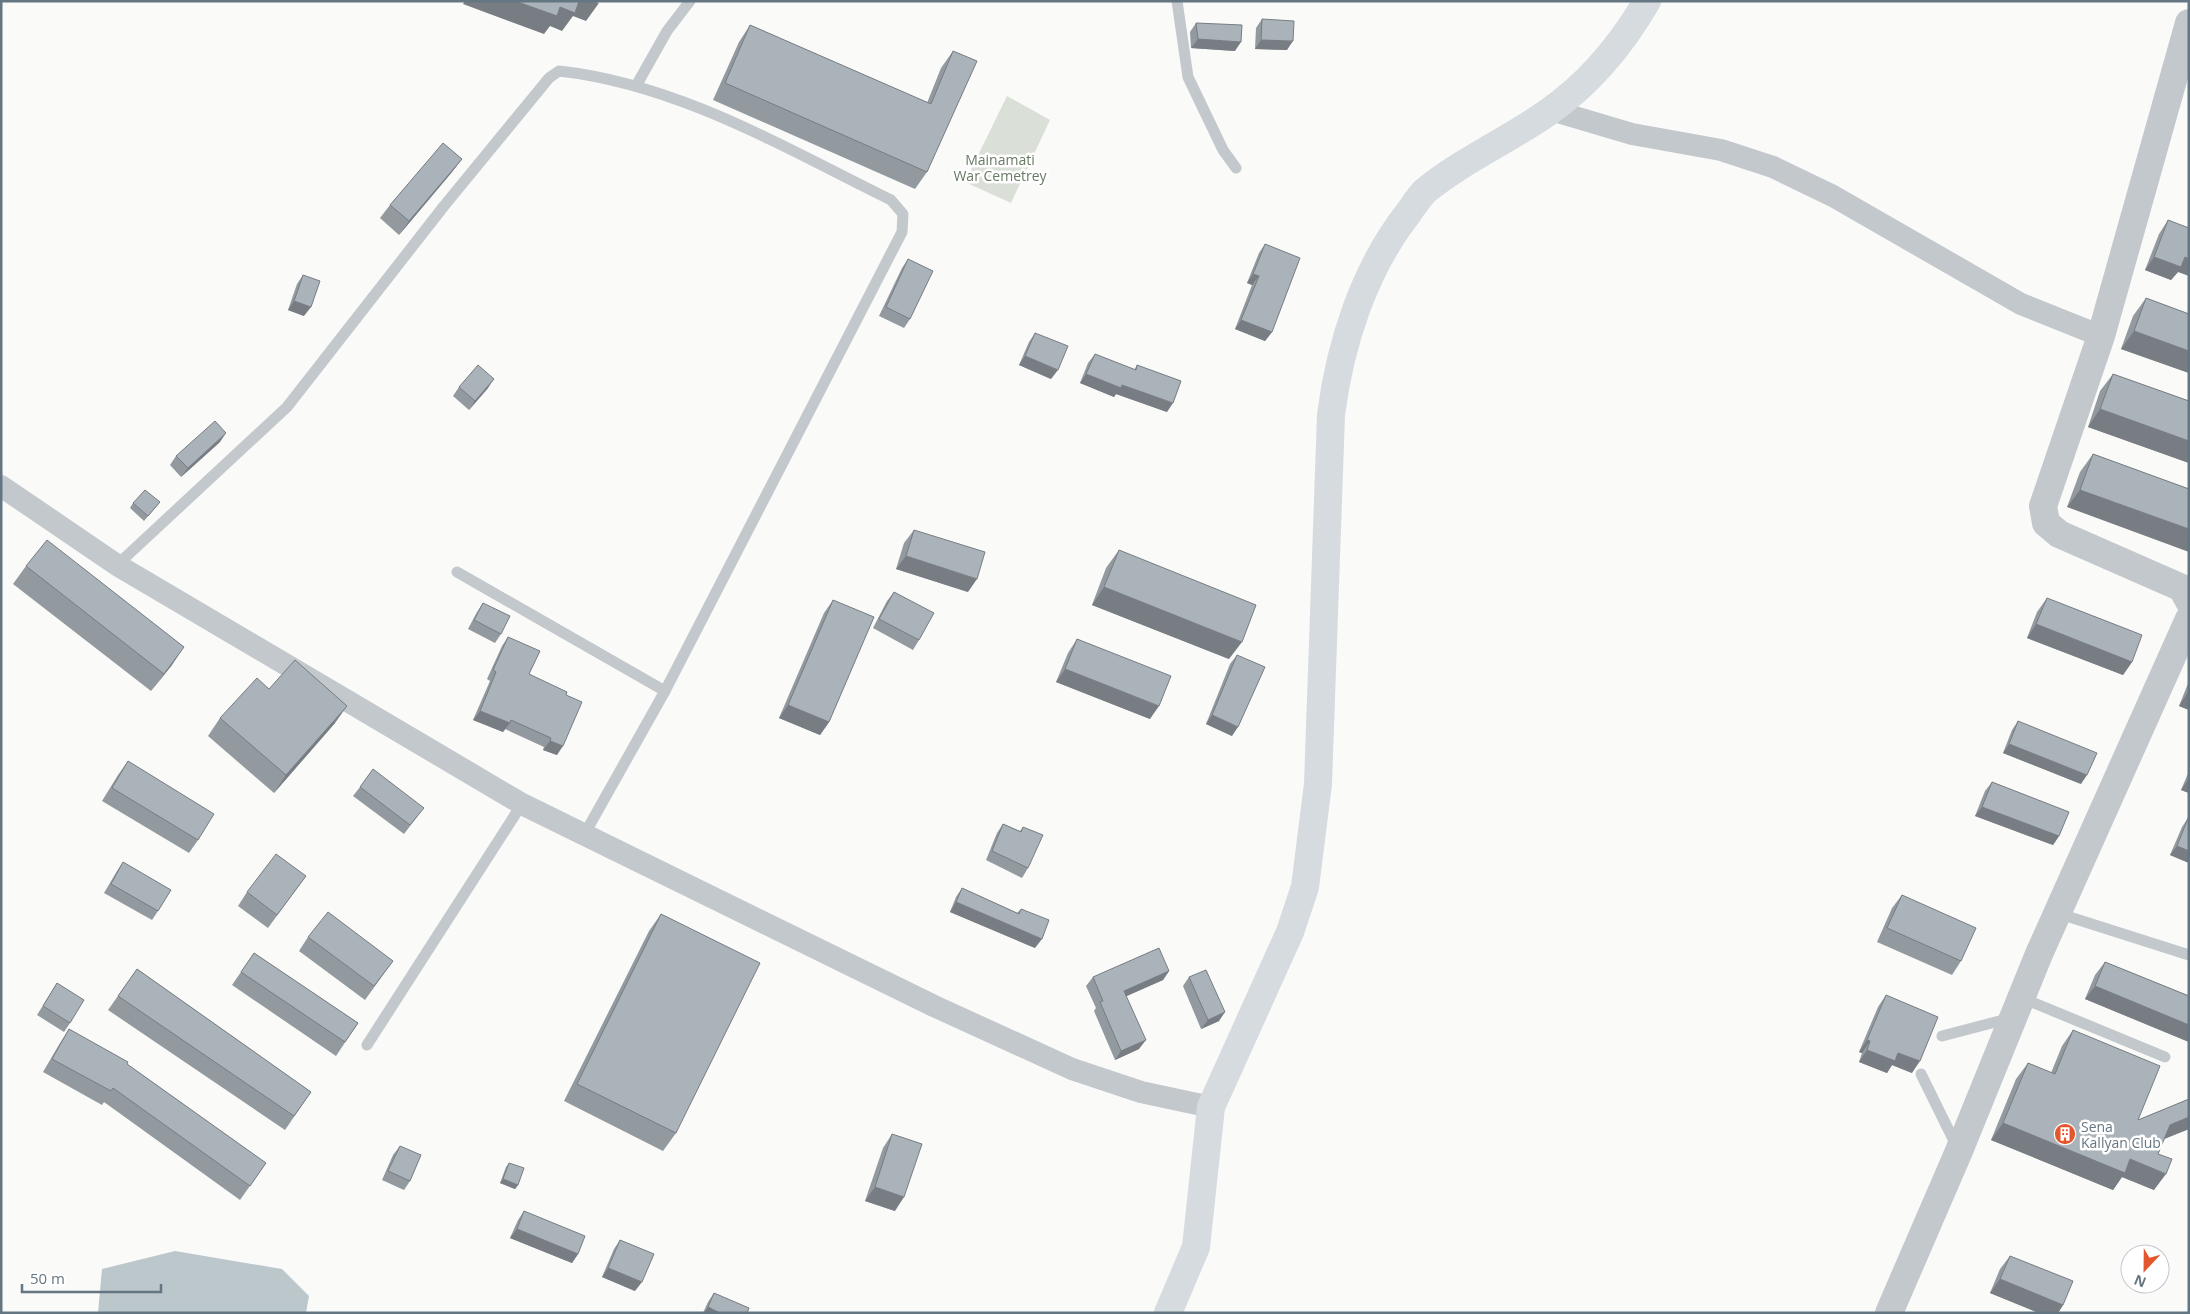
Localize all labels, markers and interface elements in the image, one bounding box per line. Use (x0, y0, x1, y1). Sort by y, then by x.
park label: Mainamati War Cemetrey (953, 150, 1048, 185)
place label: Sena Kallyan Club (2081, 1117, 2161, 1152)
building icon: Sena Kallyan Club (2053, 1122, 2077, 1146)
north arrow (2120, 1244, 2170, 1294)
scale bar (22, 1262, 161, 1294)
text: 50 m (30, 1268, 65, 1288)
text: N (2131, 1271, 2149, 1292)

